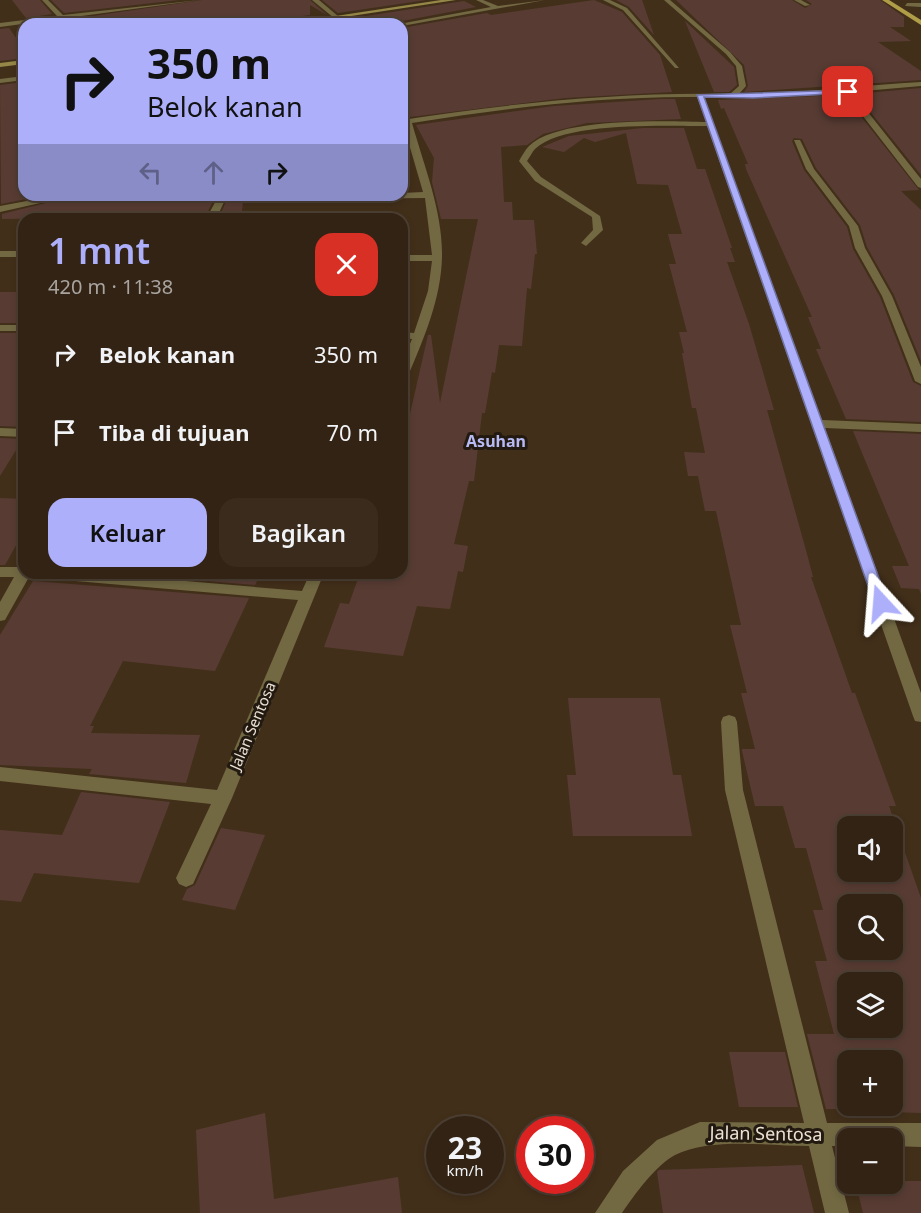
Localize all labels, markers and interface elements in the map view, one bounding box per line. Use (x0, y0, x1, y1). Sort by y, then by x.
text: 350 m (147, 34, 271, 91)
icon: right (48, 42, 126, 120)
pin (822, 66, 873, 117)
icon: arrive (831, 75, 864, 108)
text: Belok kanan (147, 88, 303, 125)
icon: left (134, 156, 167, 189)
icon: ahead (197, 156, 230, 189)
icon: right (260, 156, 293, 189)
text: 1 mnt (48, 226, 150, 275)
button: close (315, 233, 378, 296)
text: 420 m · 11:38 (48, 273, 173, 300)
icon: right (48, 338, 81, 371)
text: Belok kanan (99, 339, 235, 369)
text: 350 m (314, 339, 378, 369)
icon: arrive (48, 416, 81, 449)
text: Tiba di tujuan (99, 417, 249, 447)
text: 70 m (327, 417, 378, 447)
district label: Asuhan (466, 430, 526, 452)
button: Keluar (48, 498, 207, 567)
button: Bagikan (219, 498, 378, 567)
position arrow (849, 571, 913, 635)
street label: Jalan Sentosa (224, 678, 280, 775)
map controls (837, 816, 903, 1194)
button: sound (837, 816, 903, 882)
button: search (837, 894, 903, 960)
button: layers (837, 972, 903, 1038)
button: + (837, 1050, 903, 1116)
speed limit sign: 30 (516, 1116, 594, 1194)
street label: Jalan Sentosa (707, 1120, 823, 1146)
text: 23 (448, 1127, 482, 1168)
button: − (837, 1128, 903, 1194)
text: km/h (447, 1160, 483, 1180)

